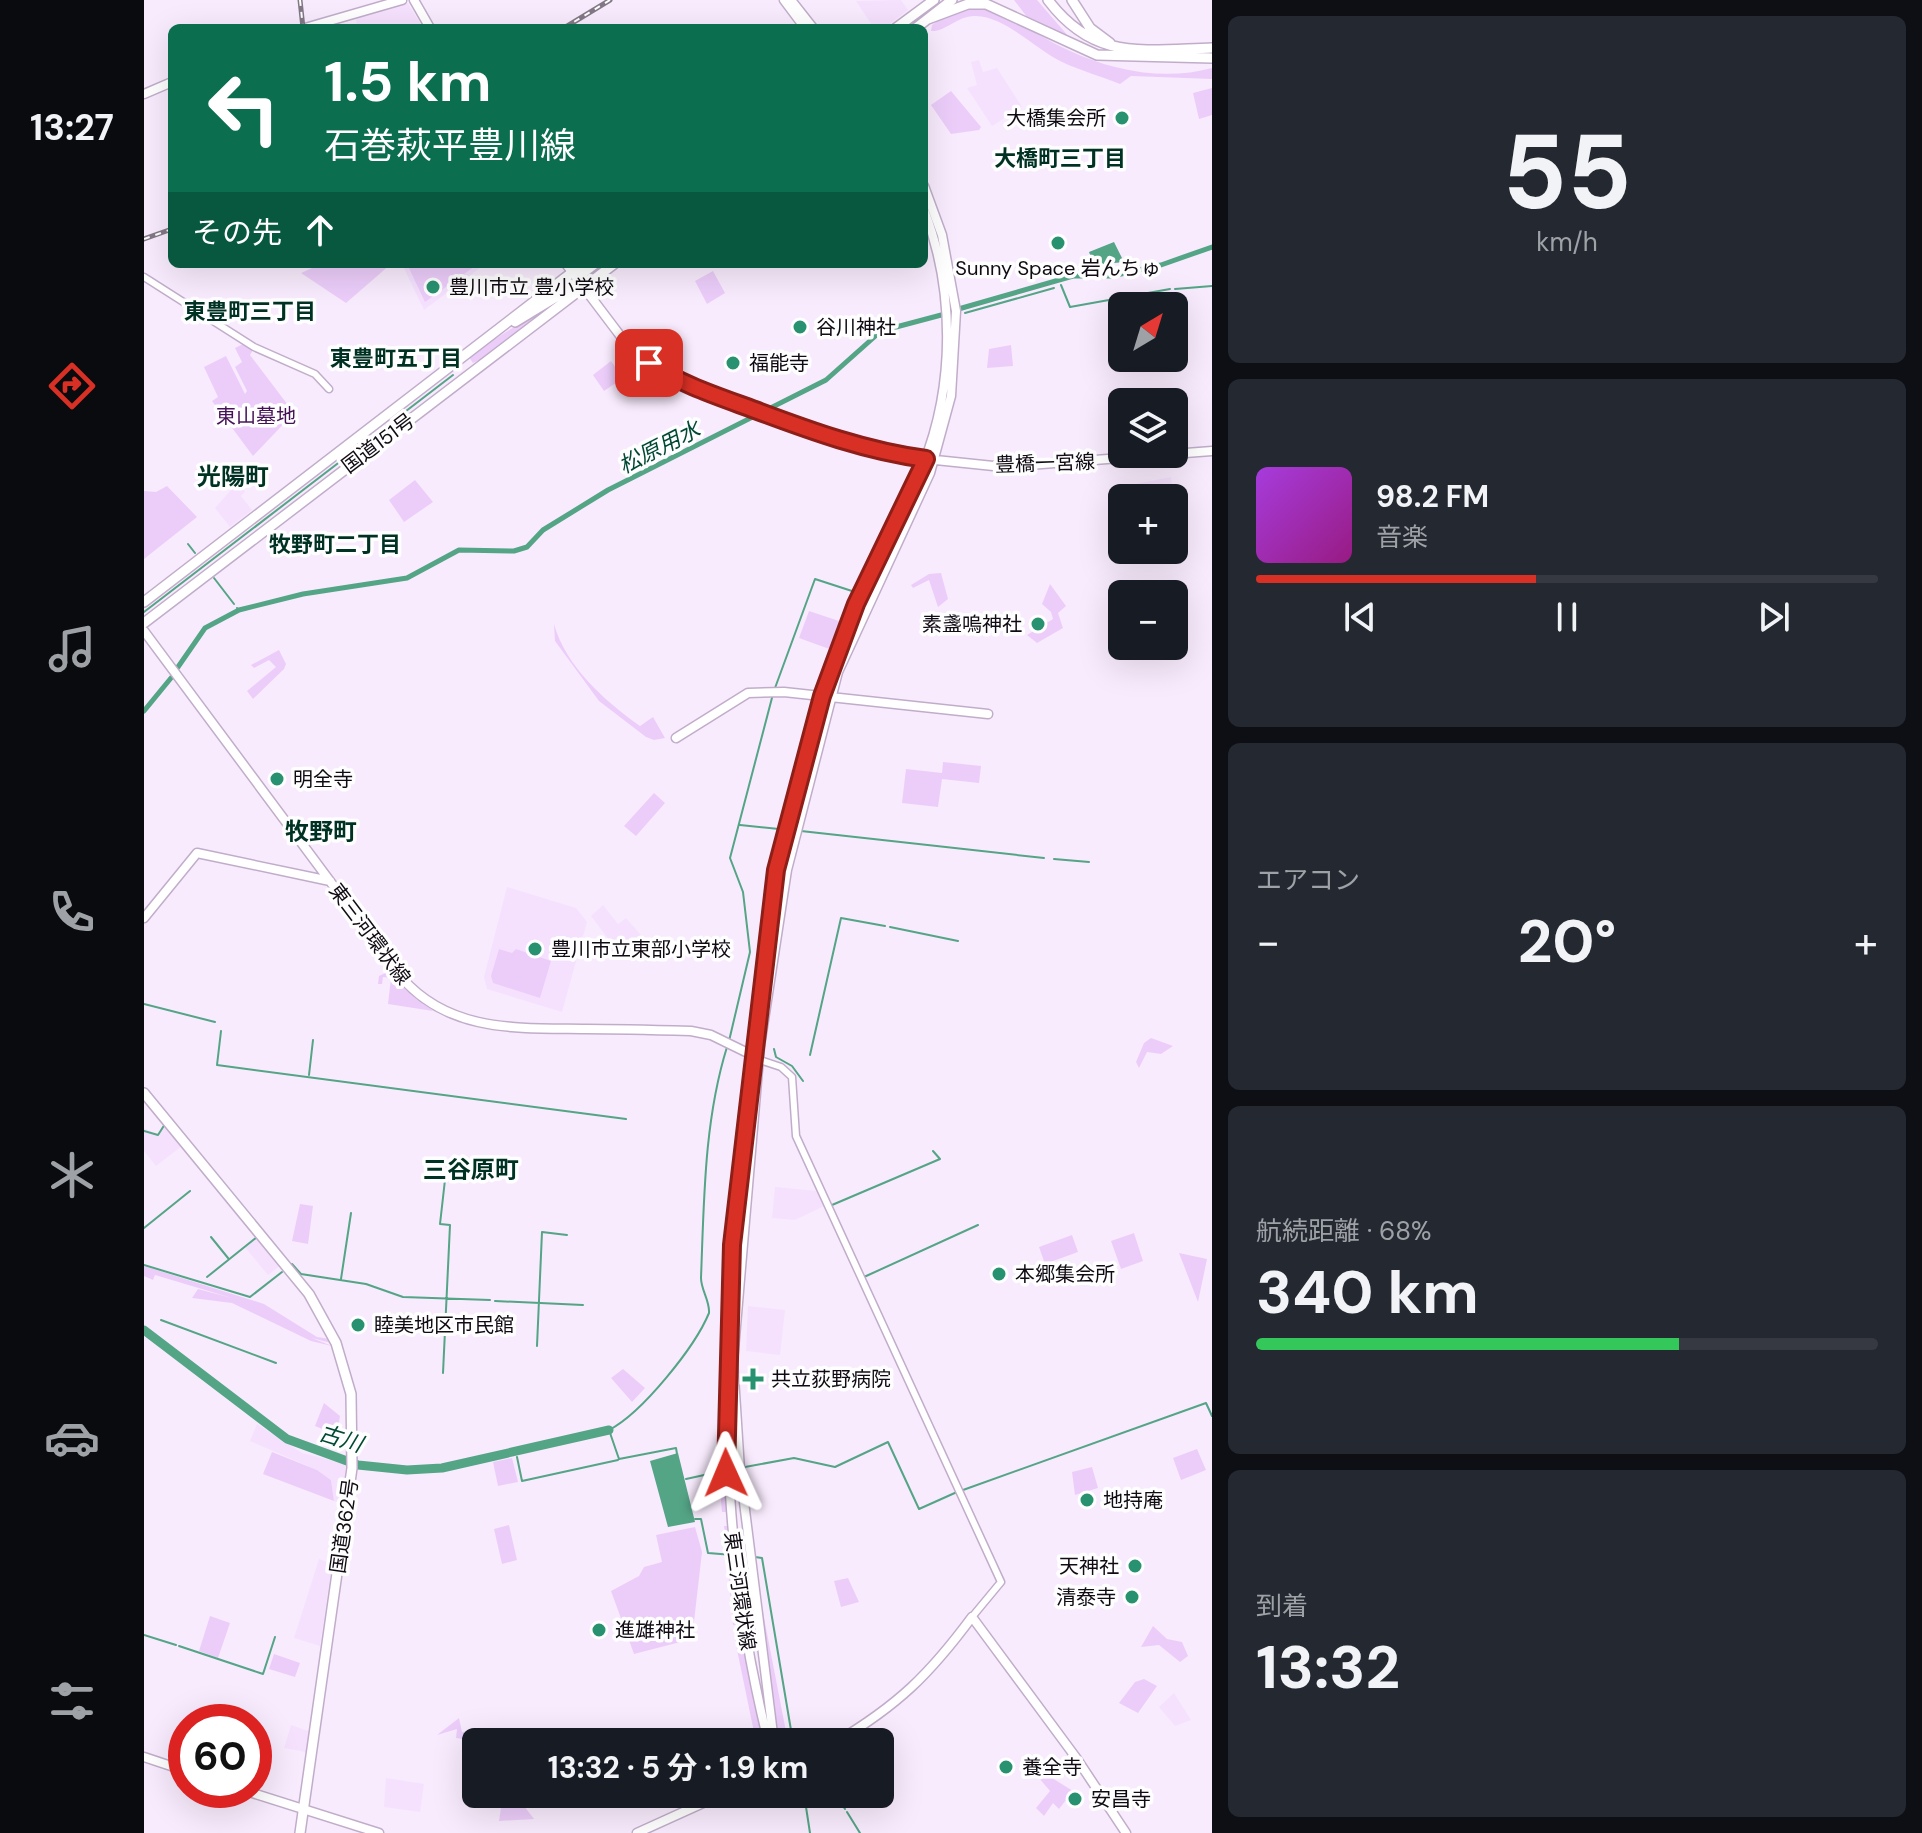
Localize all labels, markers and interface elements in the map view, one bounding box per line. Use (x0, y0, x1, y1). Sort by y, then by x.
text: 1.5 km (324, 45, 492, 118)
icon: left (192, 56, 296, 160)
text: 13:27 (30, 104, 114, 151)
place label: 大橋集会所 (1006, 105, 1106, 131)
text: 55 (1502, 105, 1632, 240)
marker: 大橋集会所 (1113, 109, 1131, 127)
text: 石巻萩平豊川線 (324, 122, 576, 169)
district label: 大橋町三丁目 (994, 144, 1126, 173)
icon: ahead (298, 208, 342, 252)
text: その先 (192, 213, 282, 252)
text: km/h (1536, 225, 1598, 259)
marker: Sunny Space 岩んちゅ (1049, 234, 1067, 252)
place label: Sunny Space 岩んちゅ (955, 255, 1161, 281)
place label: 豊川市立 豊小学校 (449, 274, 614, 300)
marker: 豊川市立 豊小学校 (424, 278, 442, 296)
north arrow (1108, 292, 1188, 372)
map controls (1108, 292, 1188, 660)
district label: 東豊町三丁目 (184, 297, 316, 326)
place label: 谷川神社 (816, 314, 896, 340)
marker: 谷川神社 (791, 318, 809, 336)
pin (615, 329, 683, 397)
icon: arrive (627, 341, 671, 385)
district label: 東豊町五丁目 (330, 344, 462, 373)
place label: 福能寺 (749, 350, 809, 376)
marker: 福能寺 (724, 354, 742, 372)
icon: directions (44, 358, 100, 414)
button: layers (1108, 388, 1188, 468)
park label: 東山墓地 (216, 403, 296, 429)
street label: 国道151号 (336, 407, 420, 479)
water label: 松原用水 (613, 414, 707, 480)
street label: 豊橋一宮線 (995, 448, 1095, 478)
district label: 光陽町 (197, 461, 269, 492)
text: 98.2 FM (1376, 477, 1489, 516)
button: + (1108, 484, 1188, 564)
text: 音楽 (1376, 520, 1428, 554)
district label: 牧野町二丁目 (269, 530, 401, 559)
button: − (1108, 580, 1188, 660)
icon: previous (1338, 595, 1382, 639)
icon: pause (1545, 595, 1589, 639)
icon: next (1752, 595, 1796, 639)
place label: 素盞嗚神社 (922, 611, 1022, 637)
marker: 素盞嗚神社 (1029, 615, 1047, 633)
icon: music (44, 621, 100, 677)
place label: 明全寺 (293, 766, 353, 792)
marker: 明全寺 (268, 770, 286, 788)
district label: 牧野町 (285, 816, 357, 847)
text: エアコン (1256, 863, 1360, 897)
street label: 東三河環状線 (324, 878, 416, 990)
icon: phone (44, 884, 100, 940)
text: 20° (1518, 902, 1616, 981)
text: − (1256, 913, 1280, 971)
text: + (1854, 913, 1878, 971)
place label: 豊川市立東部小学校 (551, 936, 731, 962)
marker: 豊川市立東部小学校 (526, 940, 544, 958)
icon: climate (44, 1147, 100, 1203)
district label: 三谷原町 (423, 1154, 519, 1185)
text: 航続距離 · 68% (1256, 1214, 1432, 1248)
text: 340 km (1256, 1253, 1479, 1332)
place label: 本郷集会所 (1015, 1261, 1115, 1287)
marker: 本郷集会所 (990, 1265, 1008, 1283)
place label: 睦美地区市民館 (374, 1312, 514, 1338)
marker: 睦美地区市民館 (349, 1316, 367, 1334)
place label: 共立荻野病院 (771, 1366, 891, 1392)
marker: 共立荻野病院 (742, 1368, 764, 1390)
icon: car (44, 1410, 100, 1466)
water label: 古川 (316, 1418, 368, 1459)
position arrow (684, 1431, 768, 1515)
street label: 国道362号 (324, 1477, 364, 1575)
place label: 地持庵 (1103, 1487, 1163, 1513)
marker: 地持庵 (1078, 1491, 1096, 1509)
street label: 東三河環状線 (719, 1530, 761, 1652)
place label: 天神社 (1059, 1553, 1119, 1579)
marker: 天神社 (1126, 1557, 1144, 1575)
place label: 清泰寺 (1056, 1584, 1116, 1610)
marker: 清泰寺 (1123, 1588, 1141, 1606)
text: 到着 (1256, 1589, 1308, 1623)
place label: 進雄神社 (615, 1617, 695, 1643)
marker: 進雄神社 (590, 1621, 608, 1639)
text: 13:32 (1256, 1628, 1400, 1707)
icon: filters (44, 1673, 100, 1729)
speed limit sign: 60 (168, 1704, 272, 1808)
text: 13:32 · 5 分 · 1.9 km (548, 1748, 808, 1787)
place label: 養全寺 (1022, 1754, 1082, 1780)
marker: 養全寺 (997, 1758, 1015, 1776)
place label: 安昌寺 (1091, 1786, 1151, 1812)
marker: 安昌寺 (1066, 1790, 1084, 1808)

